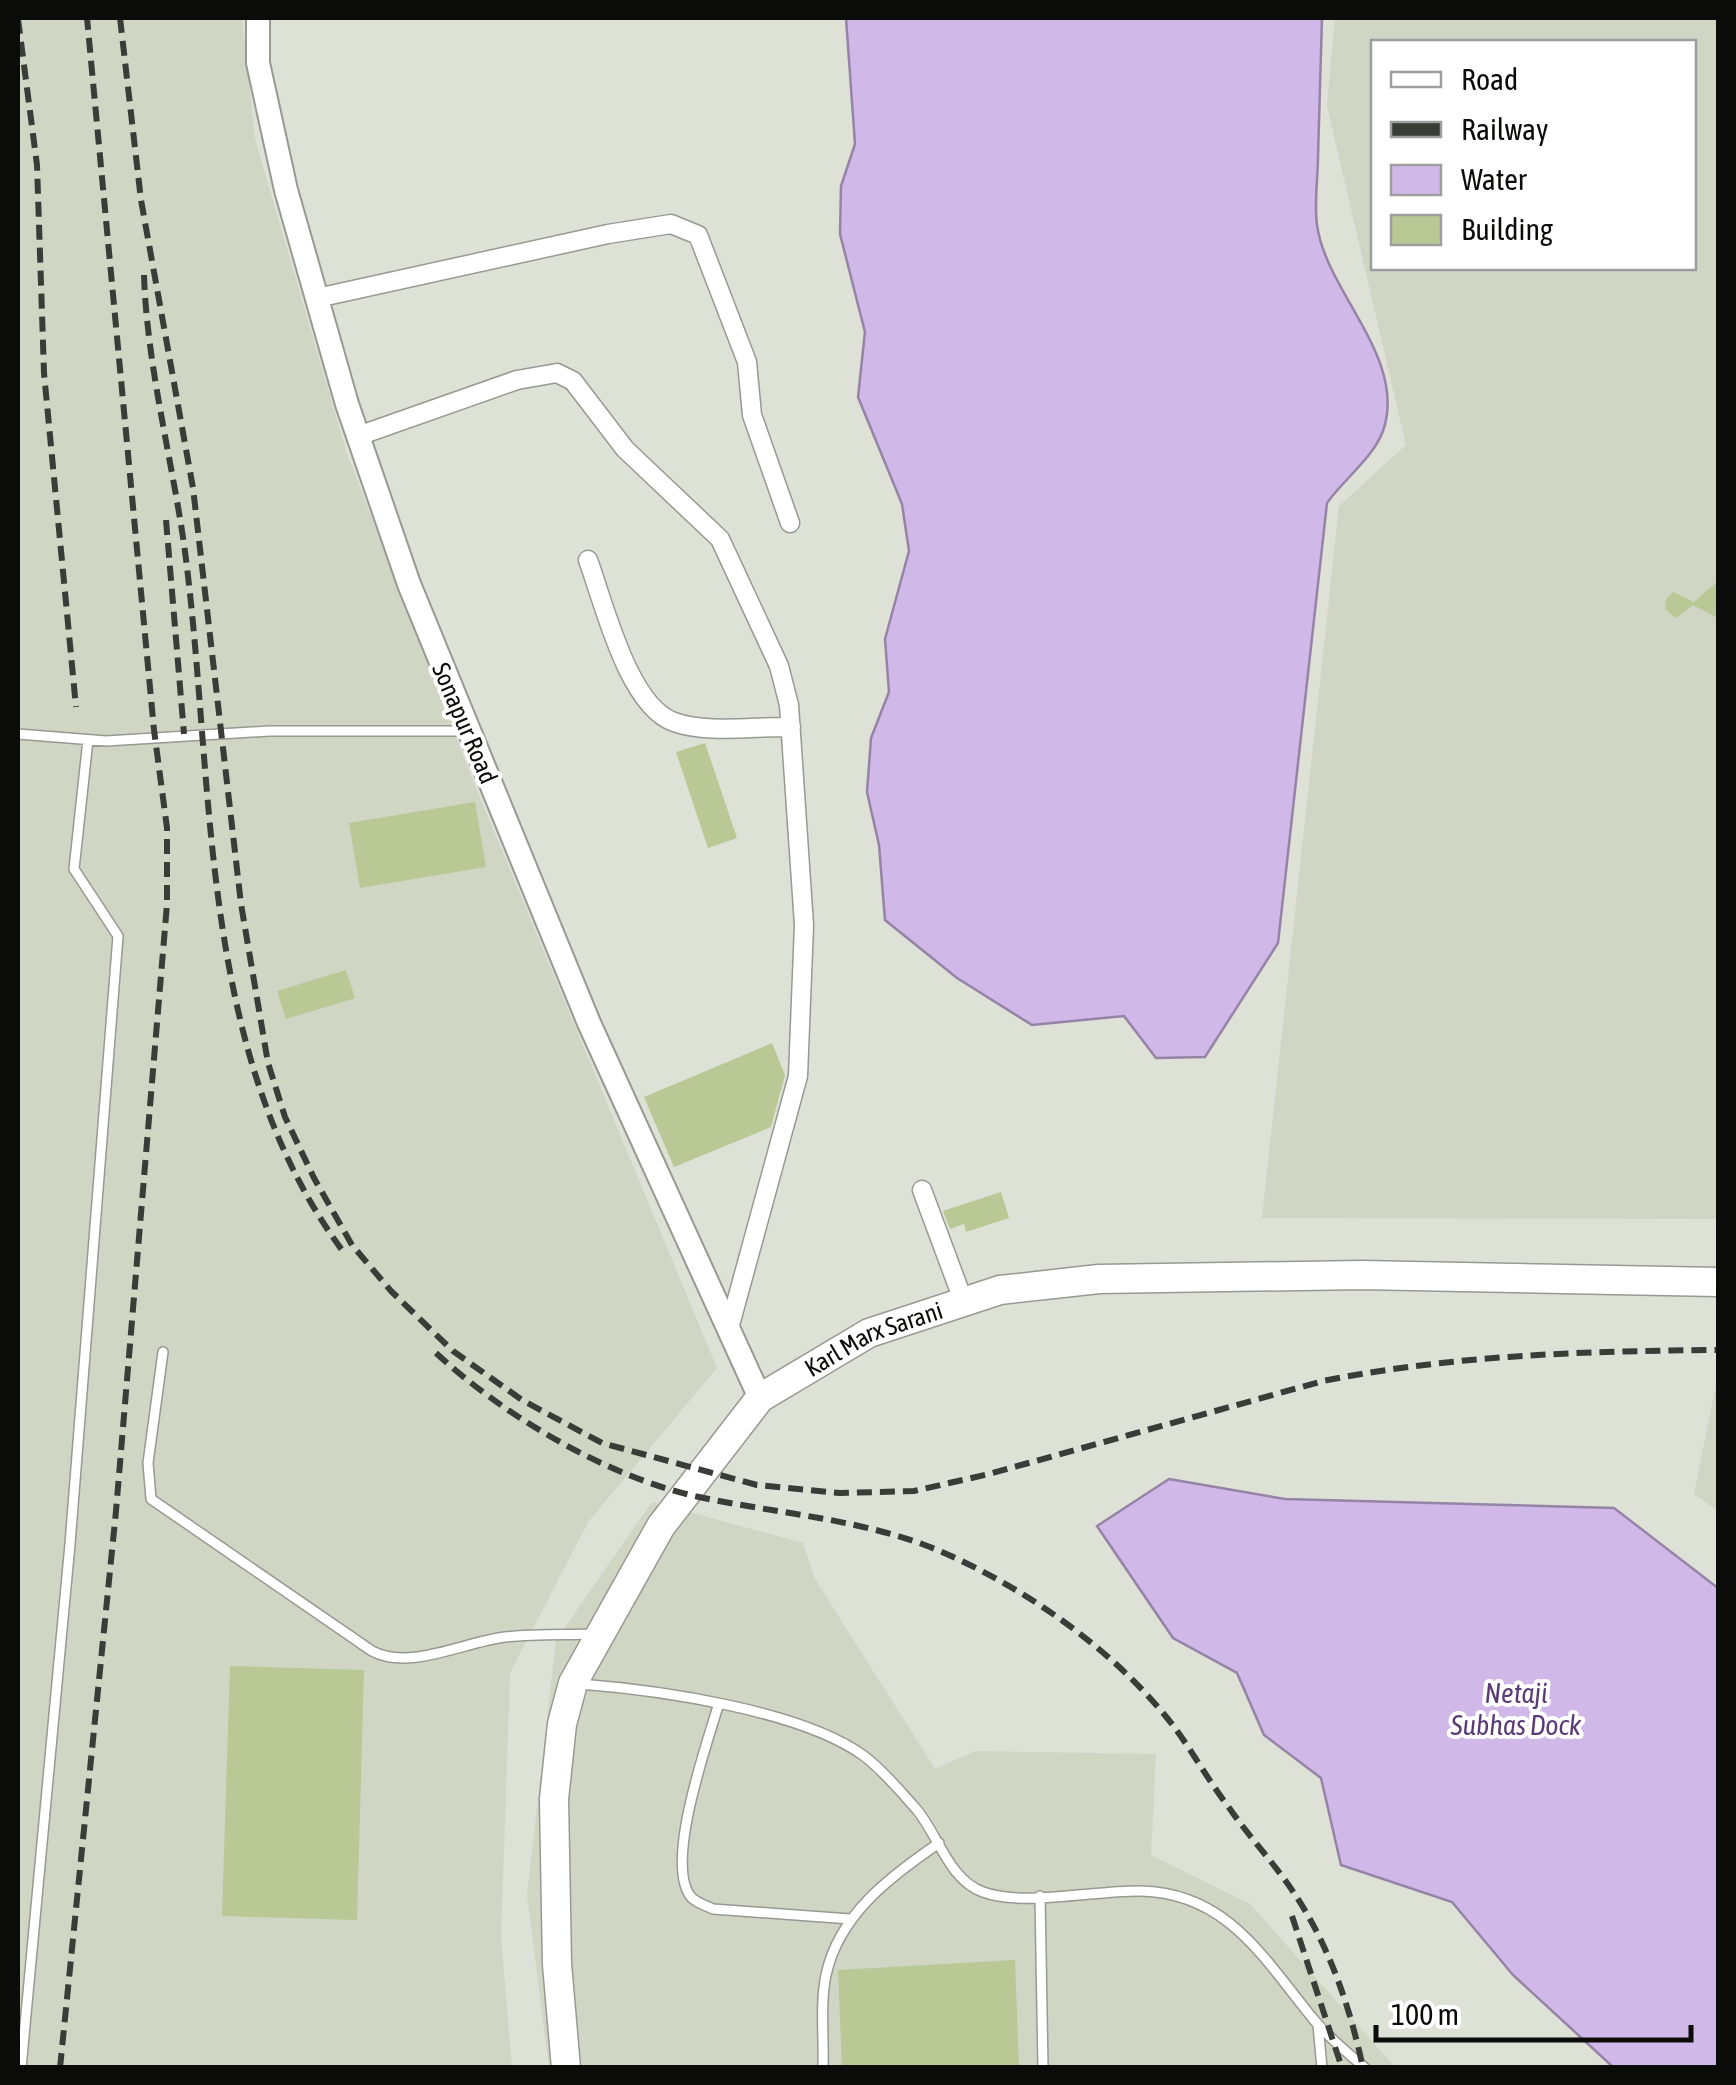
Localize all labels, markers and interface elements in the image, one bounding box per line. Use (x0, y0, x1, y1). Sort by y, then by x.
legend (1371, 40, 1696, 270)
text: Road (1461, 62, 1518, 96)
text: Railway (1461, 112, 1548, 146)
text: Water (1461, 162, 1528, 196)
text: Building (1461, 212, 1553, 246)
street label: Sonapur Road (427, 658, 503, 788)
street label: Karl Marx Sarani (800, 1296, 946, 1382)
water label: Netaji Subhas Dock (1450, 1677, 1582, 1741)
scale bar (1376, 1980, 1691, 2042)
text: 100 m (1391, 1997, 1459, 2031)

